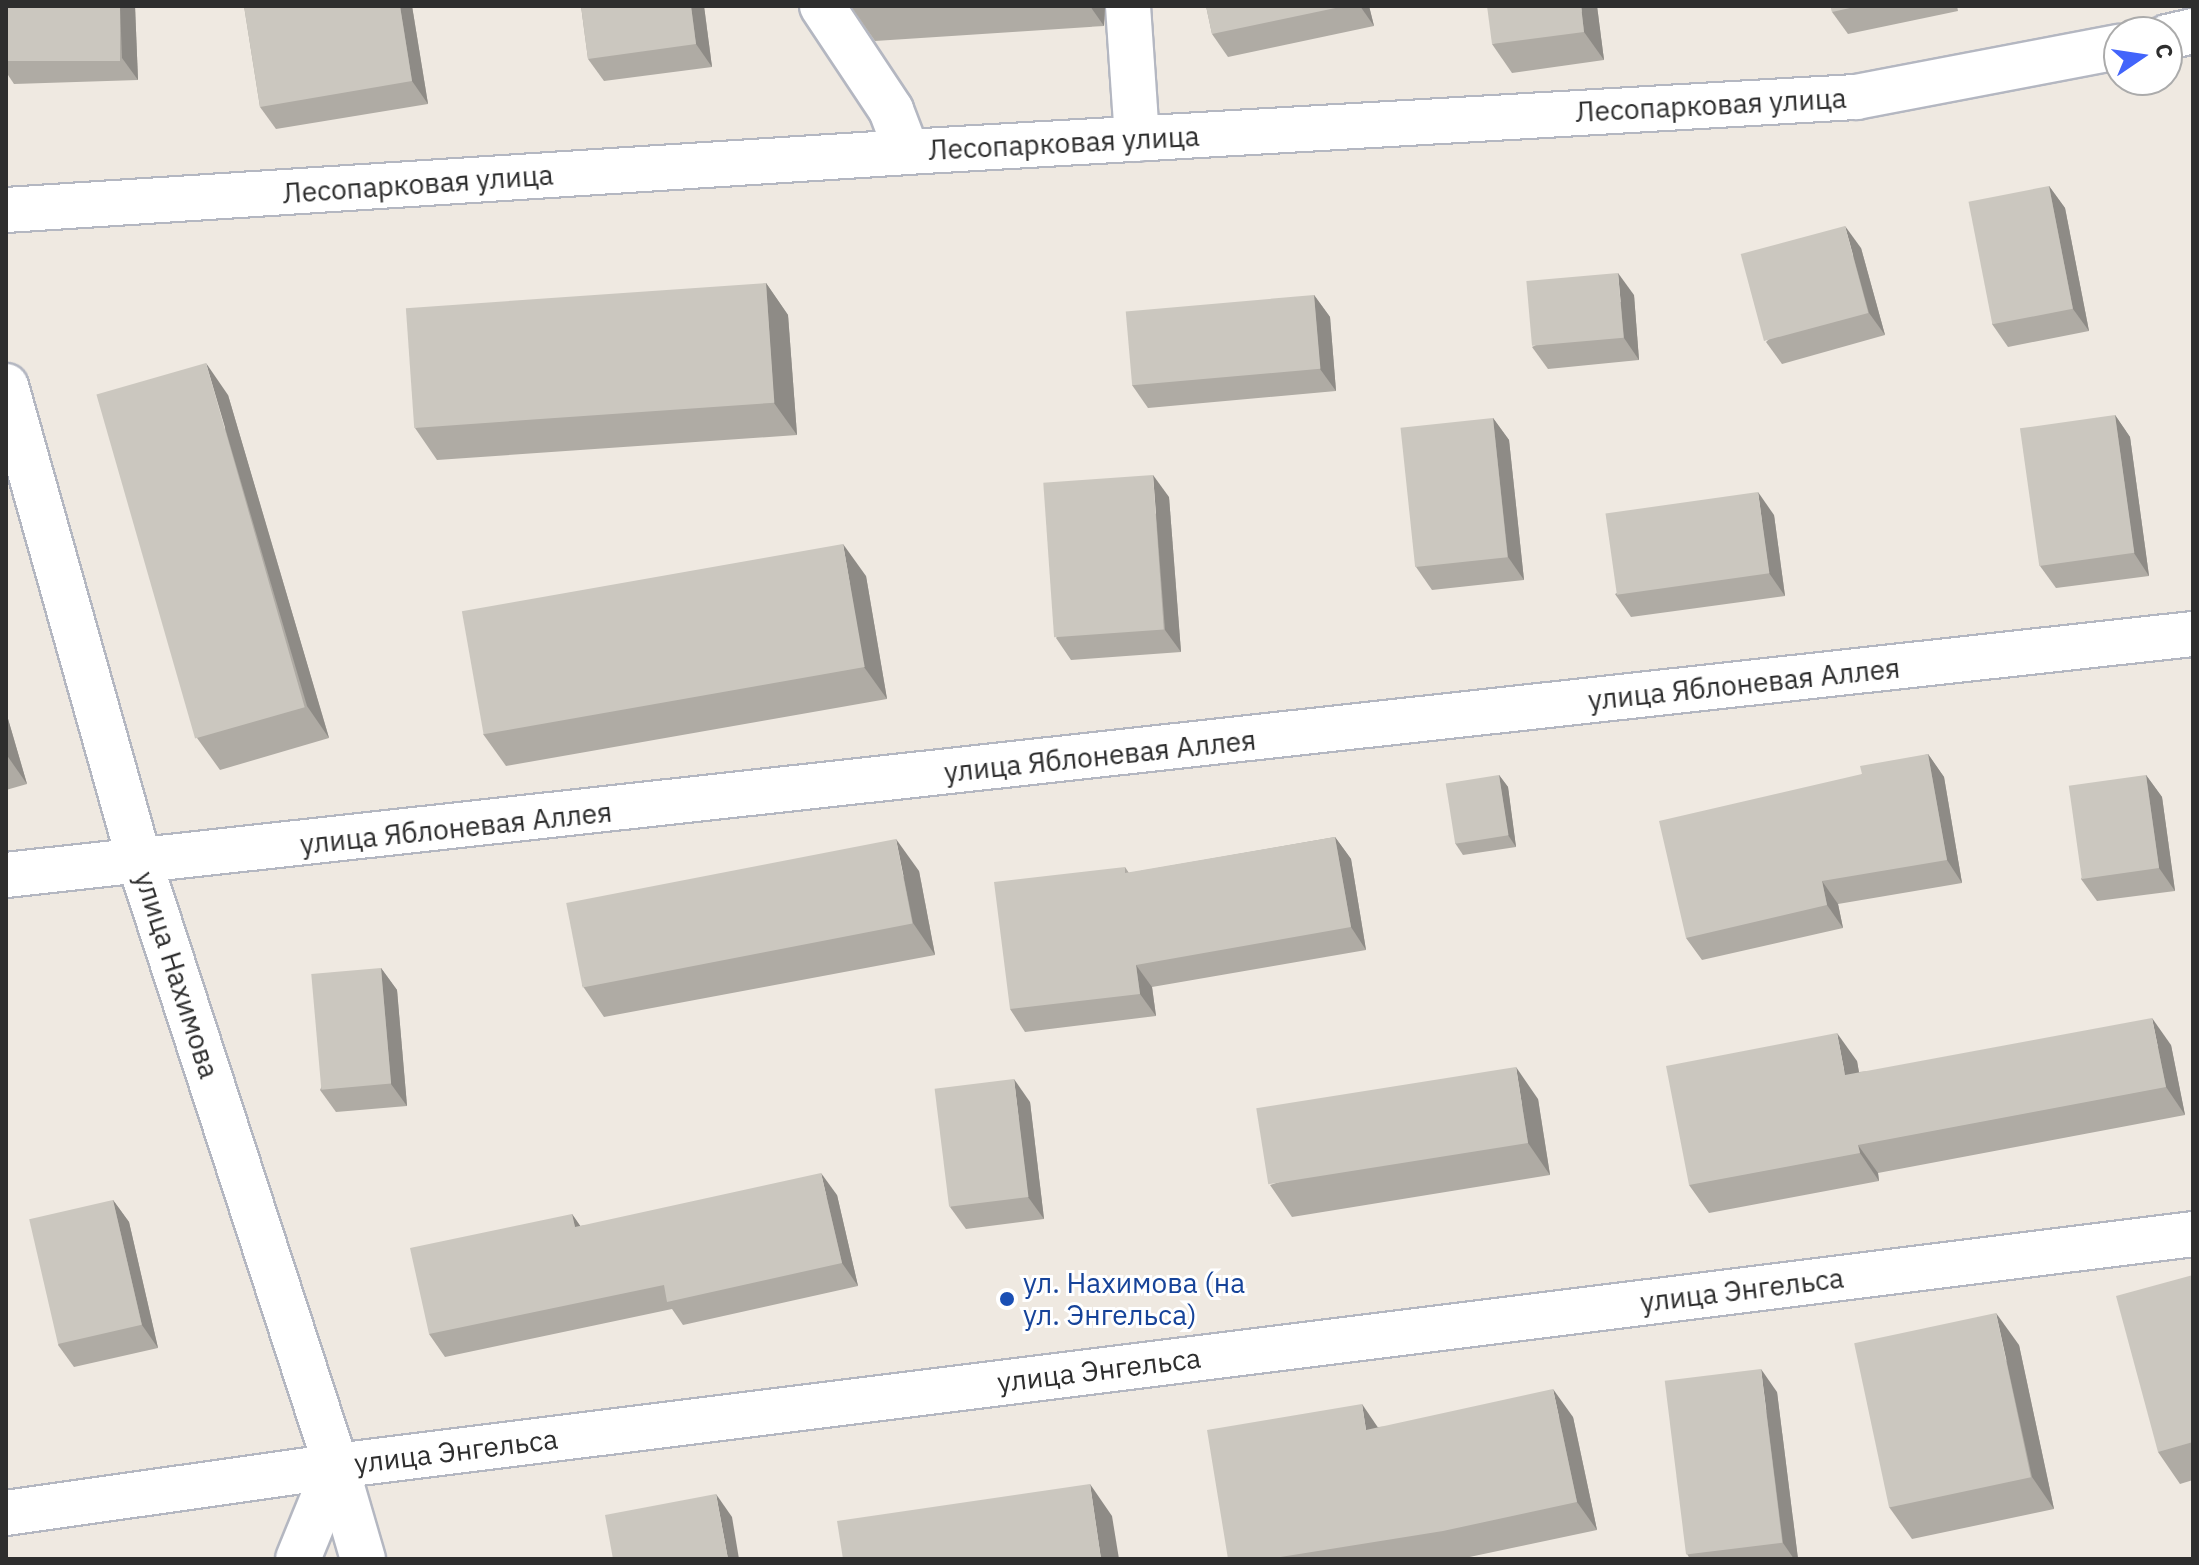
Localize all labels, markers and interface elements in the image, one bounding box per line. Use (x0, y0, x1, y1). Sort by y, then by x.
north arrow (2103, 16, 2183, 96)
text: С (2149, 41, 2181, 61)
street label: Лесопарковая улица (1575, 81, 1847, 129)
street label: Лесопарковая улица (928, 119, 1200, 167)
street label: Лесопарковая улица (281, 158, 555, 210)
street label: улица Яблоневая Аллея (1586, 651, 1902, 717)
street label: улица Яблоневая Аллея (942, 723, 1258, 789)
street label: улица Яблоневая Аллея (298, 795, 614, 861)
street label: улица Нахимова (128, 867, 226, 1083)
street label: улица Энгельса (1638, 1261, 1846, 1319)
place label: ул. Нахимова (на ул. Энгельса) (1023, 1266, 1245, 1332)
marker: ул. Нахимова (на ул. Энгельса) (998, 1290, 1016, 1308)
street label: улица Энгельса (995, 1341, 1203, 1399)
street label: улица Энгельса (352, 1422, 560, 1480)

